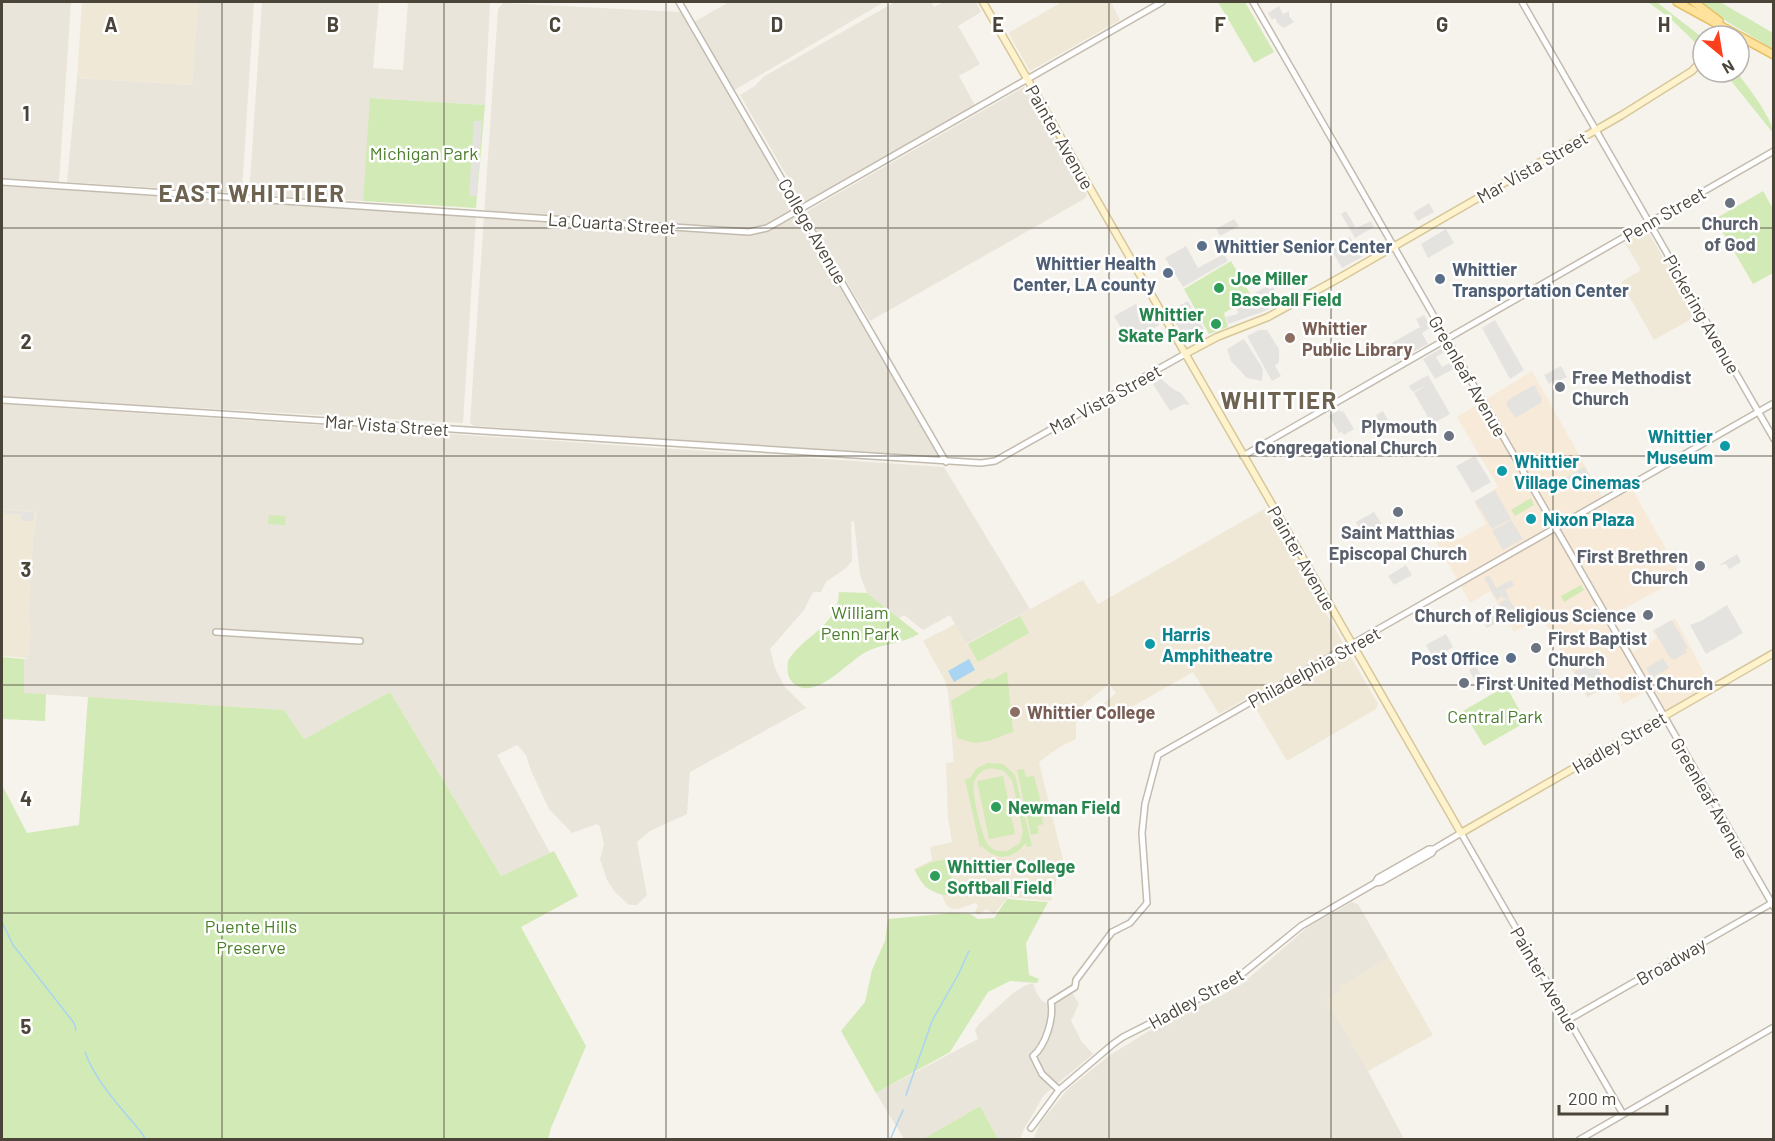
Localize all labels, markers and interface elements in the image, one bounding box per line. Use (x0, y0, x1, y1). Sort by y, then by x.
text: A (104, 12, 118, 36)
text: B (327, 12, 339, 36)
text: C (549, 12, 561, 36)
text: D (771, 12, 783, 36)
text: E (992, 12, 1004, 36)
text: F (1214, 12, 1226, 36)
text: G (1436, 12, 1448, 36)
text: H (1658, 12, 1670, 36)
north arrow (1691, 24, 1751, 84)
text: N (1719, 57, 1738, 78)
street label: Painter Avenue (1021, 81, 1099, 193)
text: 1 (22, 101, 30, 125)
street label: Mar Vista Street (1473, 126, 1591, 208)
park label: Michigan Park (370, 142, 478, 164)
street label: College Avenue (774, 174, 852, 288)
district label: EAST WHITTIER (158, 178, 346, 207)
street label: Penn Street (1619, 181, 1709, 247)
marker: Church of God (1723, 196, 1737, 210)
street label: La Cuarta Street (547, 208, 677, 238)
place label: Church of God (1702, 212, 1758, 255)
place label: Whittier Senior Center (1214, 235, 1392, 257)
marker: Whittier Senior Center (1195, 239, 1209, 253)
street label: Pickering Avenue (1659, 250, 1745, 378)
place label: Whittier Health Center, LA county (1013, 252, 1156, 295)
place label: Whittier Transportation Center (1452, 258, 1629, 301)
marker: Whittier Health Center, LA county (1161, 266, 1175, 280)
place label: Joe Miller Baseball Field (1231, 267, 1342, 310)
marker: Whittier Transportation Center (1433, 272, 1447, 286)
marker: Joe Miller Baseball Field (1212, 281, 1226, 295)
place label: Whittier Skate Park (1118, 303, 1204, 346)
street label: Greenleaf Avenue (1424, 311, 1512, 441)
marker: Whittier Skate Park (1209, 317, 1223, 331)
place label: Whittier Public Library (1302, 317, 1413, 360)
text: 2 (20, 329, 32, 353)
marker: Whittier Public Library (1283, 331, 1297, 345)
street label: Mar Vista Street (1045, 359, 1165, 439)
place label: Free Methodist Church (1572, 366, 1691, 409)
marker: Free Methodist Church (1553, 380, 1567, 394)
district label: WHITTIER (1220, 385, 1338, 414)
street label: Mar Vista Street (324, 410, 450, 440)
place label: Plymouth Congregational Church (1255, 415, 1437, 458)
place label: Whittier Museum (1647, 425, 1713, 468)
marker: Plymouth Congregational Church (1442, 429, 1456, 443)
marker: Whittier Museum (1718, 439, 1732, 453)
place label: Whittier Village Cinemas (1514, 450, 1640, 493)
marker: Whittier Village Cinemas (1495, 464, 1509, 478)
street label: Painter Avenue (1263, 502, 1341, 614)
marker: Saint Matthias Episcopal Church (1391, 505, 1405, 519)
place label: Nixon Plaza (1543, 508, 1634, 530)
marker: Nixon Plaza (1524, 512, 1538, 526)
place label: Saint Matthias Episcopal Church (1329, 521, 1467, 564)
place label: First Brethren Church (1577, 545, 1688, 588)
text: 3 (21, 557, 31, 581)
marker: First Brethren Church (1693, 559, 1707, 573)
park label: William Penn Park (821, 601, 899, 644)
place label: Church of Religious Science (1415, 604, 1636, 626)
marker: Church of Religious Science (1641, 608, 1655, 622)
street label: Philadelphia Street (1244, 622, 1384, 712)
place label: Harris Amphitheatre (1162, 623, 1273, 666)
place label: First Baptist Church (1548, 627, 1647, 670)
marker: Harris Amphitheatre (1143, 637, 1157, 651)
marker: First Baptist Church (1529, 641, 1543, 655)
place label: Post Office (1411, 647, 1499, 669)
marker: Post Office (1504, 651, 1518, 665)
place label: First United Methodist Church (1476, 672, 1713, 694)
marker: First United Methodist Church (1457, 676, 1471, 690)
place label: Whittier College (1027, 701, 1155, 723)
marker: Whittier College (1008, 705, 1022, 719)
park label: Central Park (1447, 705, 1543, 727)
street label: Hadley Street (1568, 706, 1670, 778)
street label: Greenleaf Avenue (1666, 733, 1754, 863)
text: 4 (20, 786, 32, 810)
place label: Newman Field (1008, 796, 1120, 818)
marker: Newman Field (989, 800, 1003, 814)
place label: Whittier College Softball Field (947, 855, 1075, 898)
marker: Whittier College Softball Field (928, 869, 942, 883)
park label: Puente Hills Preserve (205, 915, 297, 958)
street label: Painter Avenue (1506, 923, 1584, 1035)
street label: Broadway (1632, 932, 1710, 990)
street label: Hadley Street (1145, 963, 1247, 1033)
text: 5 (21, 1014, 32, 1038)
scale bar (1559, 1078, 1667, 1116)
text: 200 m (1568, 1087, 1616, 1109)

